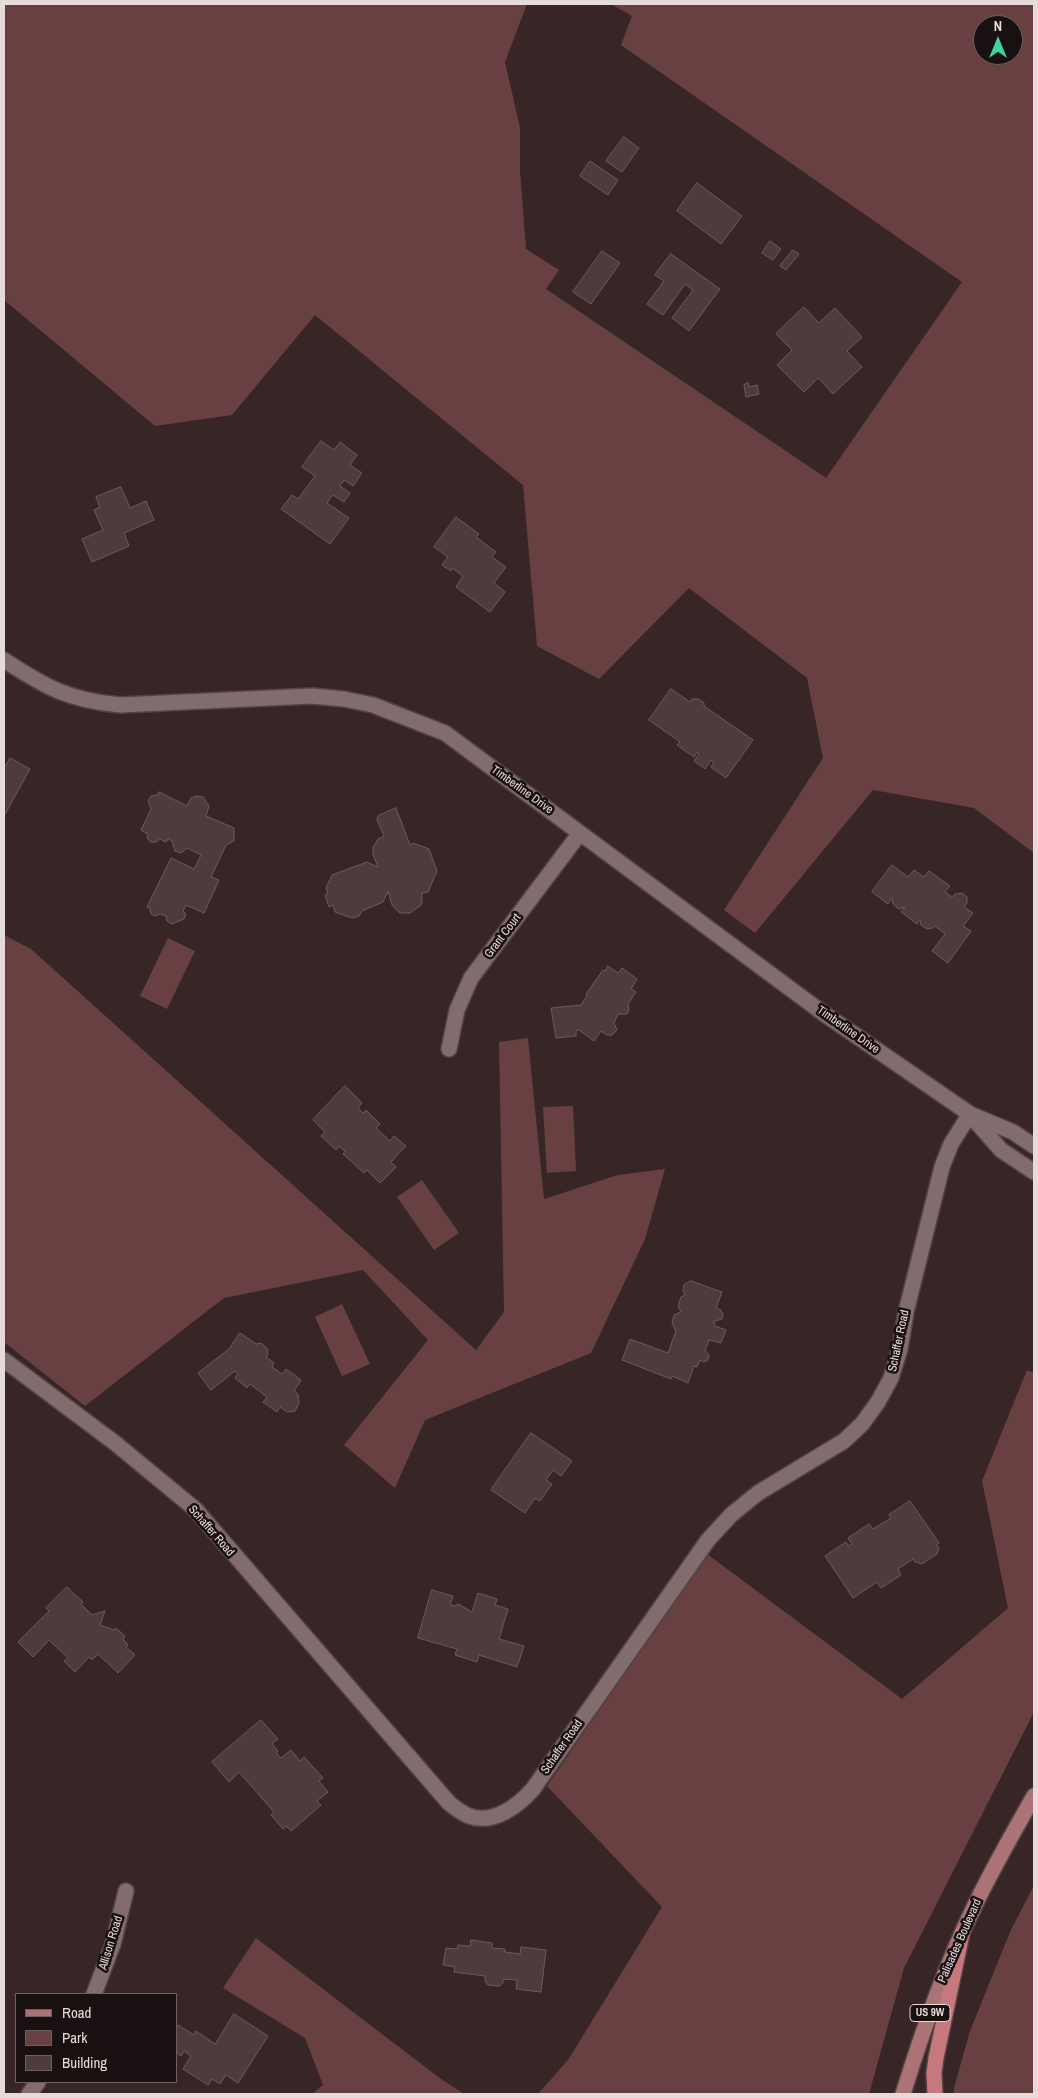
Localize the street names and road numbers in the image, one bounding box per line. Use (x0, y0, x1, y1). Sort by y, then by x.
street label: Timberline Drive (488, 763, 556, 817)
street label: Grant Court (482, 911, 524, 961)
street label: Timberline Drive (814, 1003, 882, 1057)
street label: Schaffer Road (885, 1309, 913, 1373)
street label: Schaffer Road (185, 1503, 237, 1559)
street label: Schaffer Road (538, 1717, 586, 1777)
street label: Palisades Boulevard (935, 1897, 985, 1985)
street label: Allison Road (96, 1914, 126, 1972)
road number: US 9W (910, 2005, 950, 2022)

